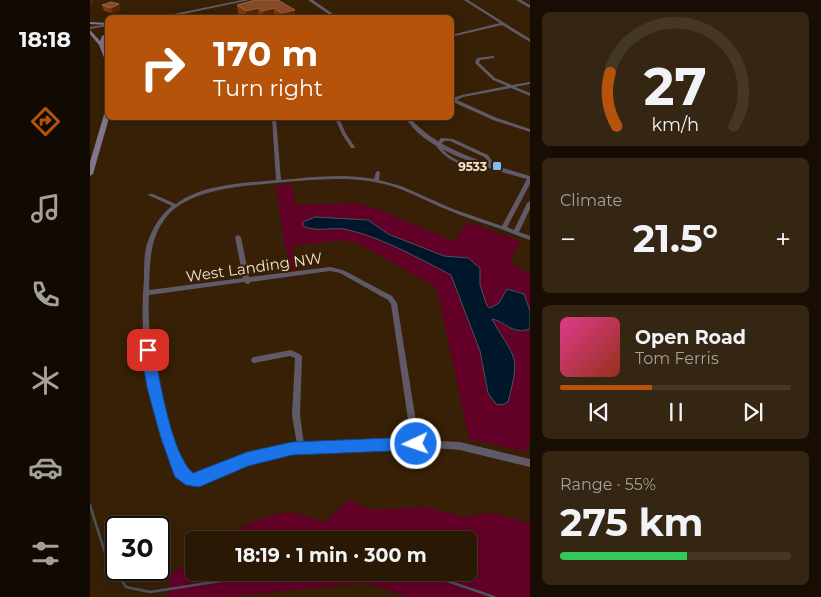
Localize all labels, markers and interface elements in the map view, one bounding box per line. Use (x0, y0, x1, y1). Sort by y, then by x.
text: 18:18 (19, 26, 71, 53)
text: 170 m (213, 32, 318, 75)
icon: right (130, 35, 195, 100)
text: 27 (644, 55, 707, 118)
text: Turn right (213, 75, 323, 102)
icon: directions (28, 104, 63, 139)
text: km/h (652, 114, 699, 135)
place label: 9533 (458, 159, 487, 174)
marker: 9533 (491, 160, 503, 172)
icon: music (28, 191, 63, 226)
text: Climate (560, 191, 622, 210)
text: 21.5° (633, 215, 718, 262)
text: − (560, 222, 576, 256)
text: + (775, 222, 791, 256)
street label: West Landing NW (185, 248, 324, 286)
icon: phone (28, 277, 63, 312)
text: Open Road (635, 326, 746, 349)
pin (127, 329, 169, 371)
icon: arrive (134, 336, 162, 364)
text: Tom Ferris (635, 349, 719, 368)
icon: climate (28, 363, 63, 398)
icon: previous (585, 398, 613, 426)
icon: pause (662, 398, 690, 426)
icon: next (739, 398, 767, 426)
position arrow (389, 417, 441, 469)
icon: car (28, 450, 63, 485)
text: Range · 55% (560, 475, 656, 494)
text: 275 km (560, 499, 703, 546)
speed limit sign: 30 (105, 516, 170, 581)
icon: filters (28, 536, 63, 571)
text: 18:19 · 1 min · 300 m (235, 544, 427, 567)

